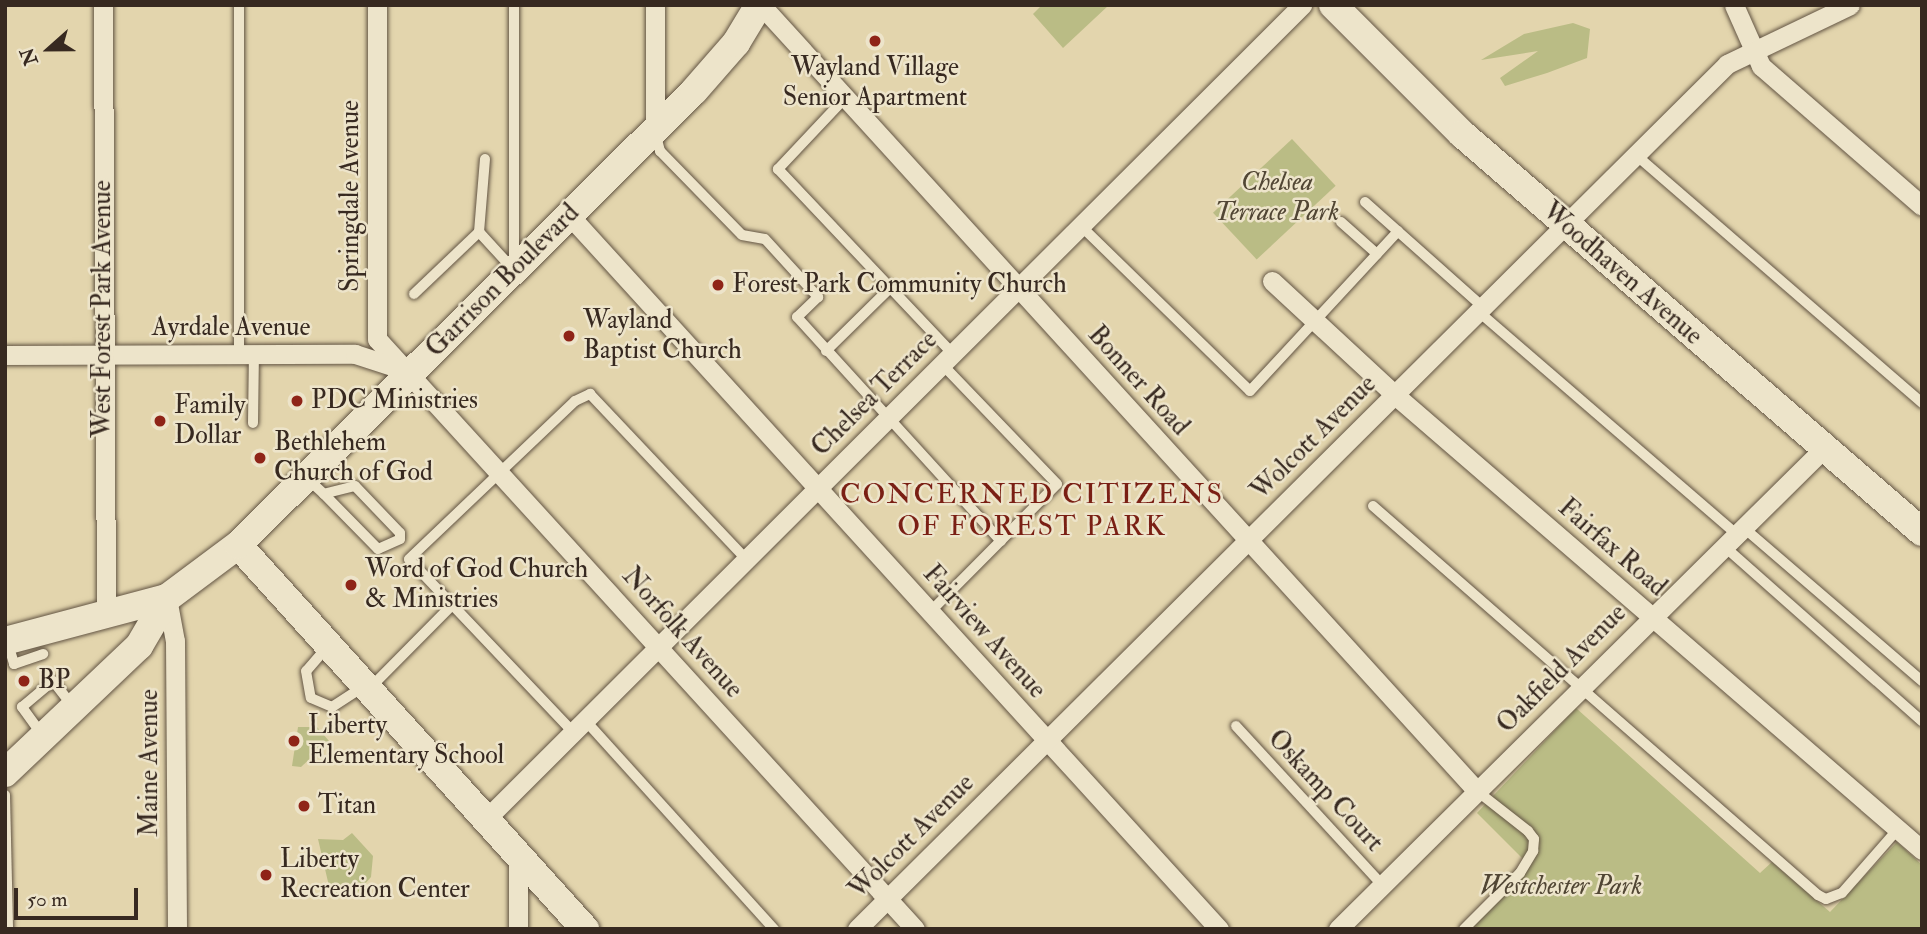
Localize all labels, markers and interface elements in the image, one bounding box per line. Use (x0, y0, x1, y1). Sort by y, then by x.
north arrow (14, 14, 84, 84)
marker: Wayland Village Senior Apartment (867, 33, 883, 49)
text: N (15, 44, 44, 69)
place label: Wayland Village Senior Apartment (783, 52, 967, 114)
street label: Springdale Avenue (335, 100, 367, 292)
park label: Chelsea Terrace Park (1215, 167, 1339, 228)
street label: West Forest Park Avenue (87, 180, 119, 438)
street label: Woodhaven Avenue (1536, 196, 1708, 352)
street label: Garrison Boulevard (420, 198, 586, 364)
place label: Forest Park Community Church (732, 269, 1067, 301)
marker: Forest Park Community Church (710, 277, 726, 293)
place label: Wayland Baptist Church (583, 305, 742, 366)
street label: Ayrdale Avenue (152, 312, 310, 344)
street label: Bonner Road (1081, 320, 1195, 442)
street label: Chelsea Terrace (806, 325, 944, 463)
marker: Wayland Baptist Church (561, 328, 577, 344)
street label: Wolcott Avenue (1245, 369, 1383, 507)
place label: PDC Ministries (311, 385, 478, 417)
place label: Family Dollar (174, 390, 245, 452)
marker: PDC Ministries (289, 393, 305, 409)
marker: Family Dollar (152, 413, 168, 429)
place label: Bethlehem Church of God (274, 427, 433, 488)
marker: Bethlehem Church of God (252, 450, 268, 466)
district label: CONCERNED CITIZENS OF FOREST PARK (842, 478, 1222, 544)
street label: Fairfax Road (1551, 492, 1673, 604)
place label: Word of God Church & Ministries (365, 554, 588, 616)
street label: Fairview Avenue (916, 559, 1052, 705)
street label: Norfolk Avenue (615, 561, 749, 705)
marker: Word of God Church & Ministries (343, 577, 359, 593)
street label: Oakfield Avenue (1491, 598, 1633, 740)
place label: BP (38, 665, 70, 697)
marker: BP (16, 673, 32, 689)
street label: Maine Avenue (134, 689, 166, 837)
place label: Liberty Elementary School (308, 710, 504, 772)
street label: Oskamp Court (1261, 724, 1389, 858)
marker: Liberty Elementary School (286, 733, 302, 749)
street label: Wolcott Avenue (843, 768, 981, 906)
place label: Titan (318, 790, 376, 822)
marker: Titan (296, 798, 312, 814)
place label: Liberty Recreation Center (280, 844, 470, 906)
marker: Liberty Recreation Center (258, 867, 274, 883)
park label: Westchester Park (1480, 871, 1642, 903)
scale bar (18, 874, 142, 918)
text: 50 m (27, 886, 68, 913)

